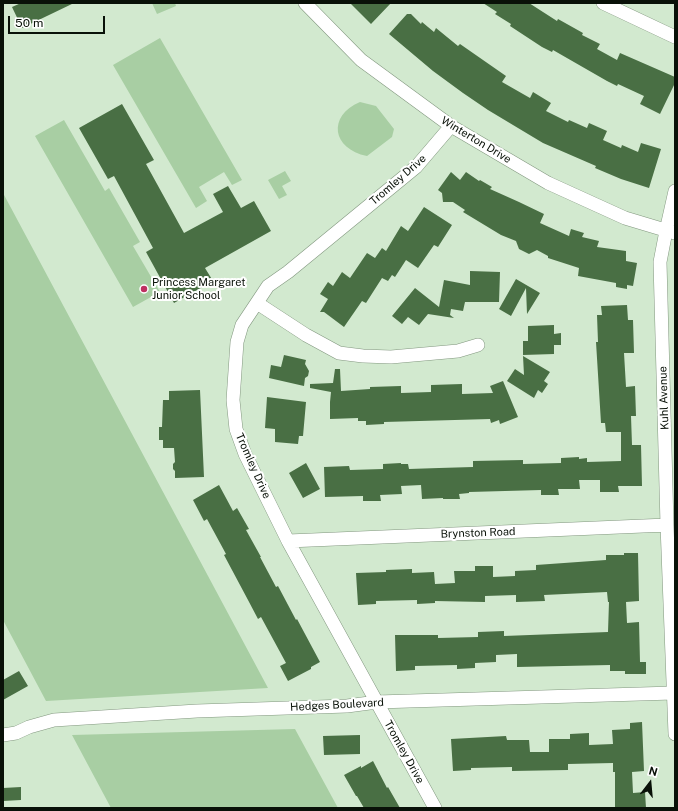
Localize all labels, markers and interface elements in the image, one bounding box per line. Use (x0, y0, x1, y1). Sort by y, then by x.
scale bar (10, 8, 107, 34)
text: 50 m (15, 16, 43, 30)
street label: Winterton Drive (438, 114, 514, 166)
street label: Tromley Drive (367, 152, 429, 208)
place label: Princess Margaret Junior School (152, 276, 246, 302)
marker: Princess Margaret Junior School (139, 284, 149, 294)
street label: Kuhl Avenue (656, 366, 672, 430)
street label: Tromley Drive (233, 431, 273, 501)
street label: Brynston Road (440, 525, 516, 541)
street label: Hedges Boulevard (290, 696, 384, 714)
street label: Tromley Drive (381, 718, 427, 786)
north arrow (630, 763, 670, 803)
text: N (648, 765, 659, 778)

